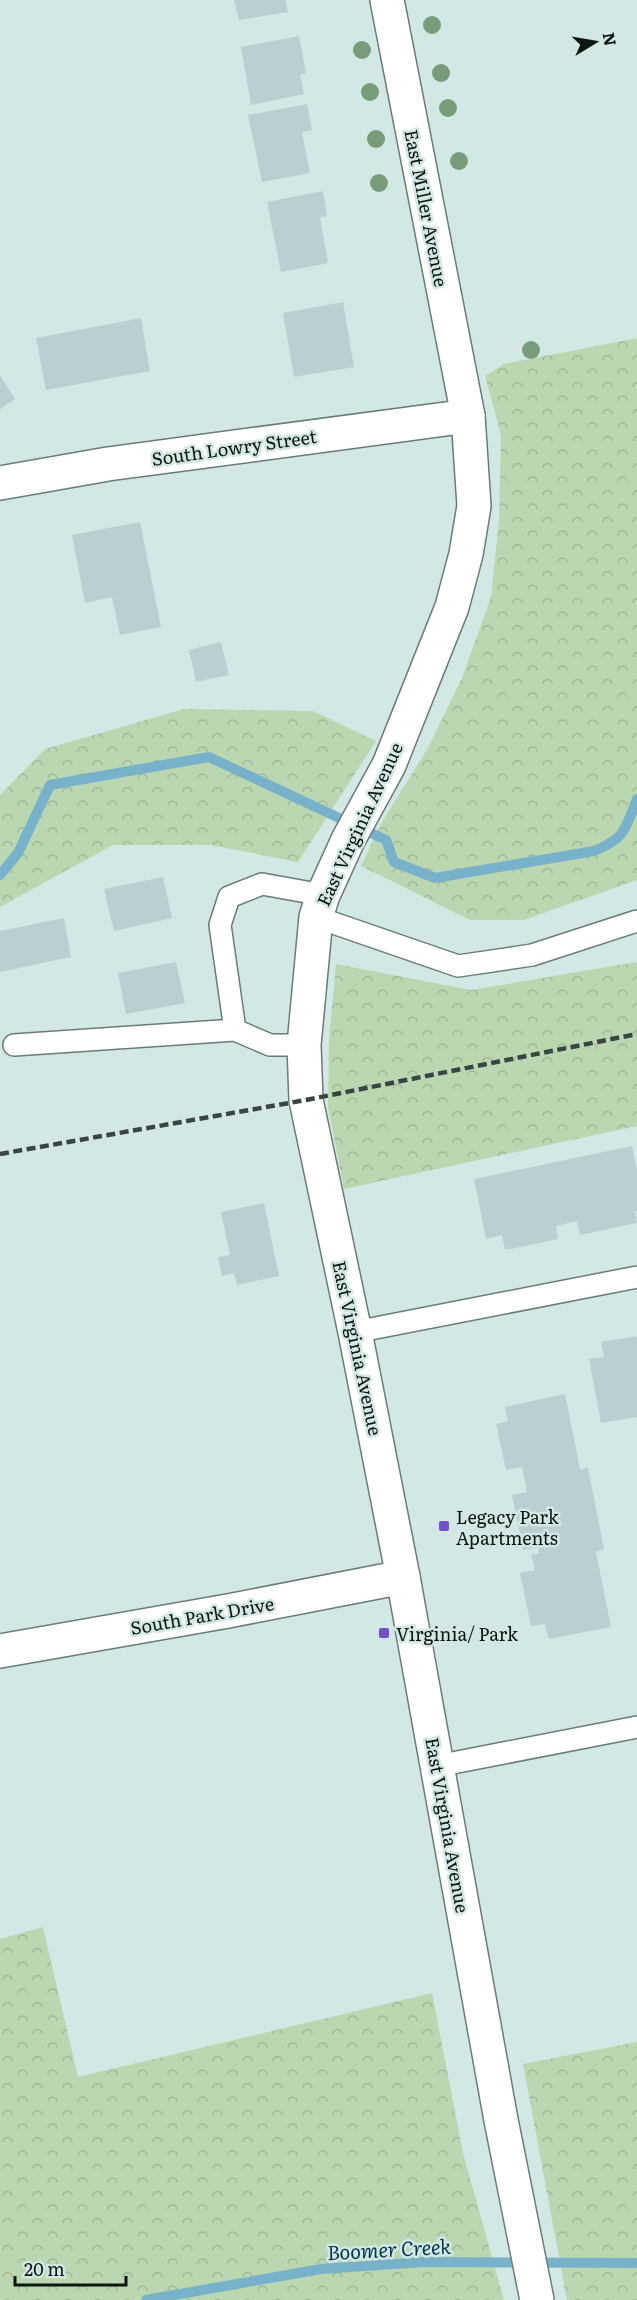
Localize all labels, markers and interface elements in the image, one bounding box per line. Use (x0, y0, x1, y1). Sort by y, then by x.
north arrow (565, 12, 625, 72)
text: N (598, 30, 624, 48)
street label: East Miller Avenue (398, 127, 456, 289)
street label: South Lowry Street (150, 422, 319, 472)
street label: East Virginia Avenue (309, 738, 409, 910)
street label: East Virginia Avenue (326, 1258, 390, 1438)
place label: Legacy Park Apartments (456, 1503, 560, 1551)
marker: Legacy Park Apartments (437, 1519, 451, 1533)
street label: South Park Drive (128, 1589, 276, 1641)
place label: Virginia/ Park (396, 1620, 519, 1647)
marker: Virginia/ Park (377, 1626, 391, 1640)
street label: East Virginia Avenue (419, 1735, 477, 1915)
water label: Boomer Creek (326, 2230, 452, 2266)
scale bar (15, 2249, 126, 2287)
text: 20 m (24, 2255, 65, 2282)

